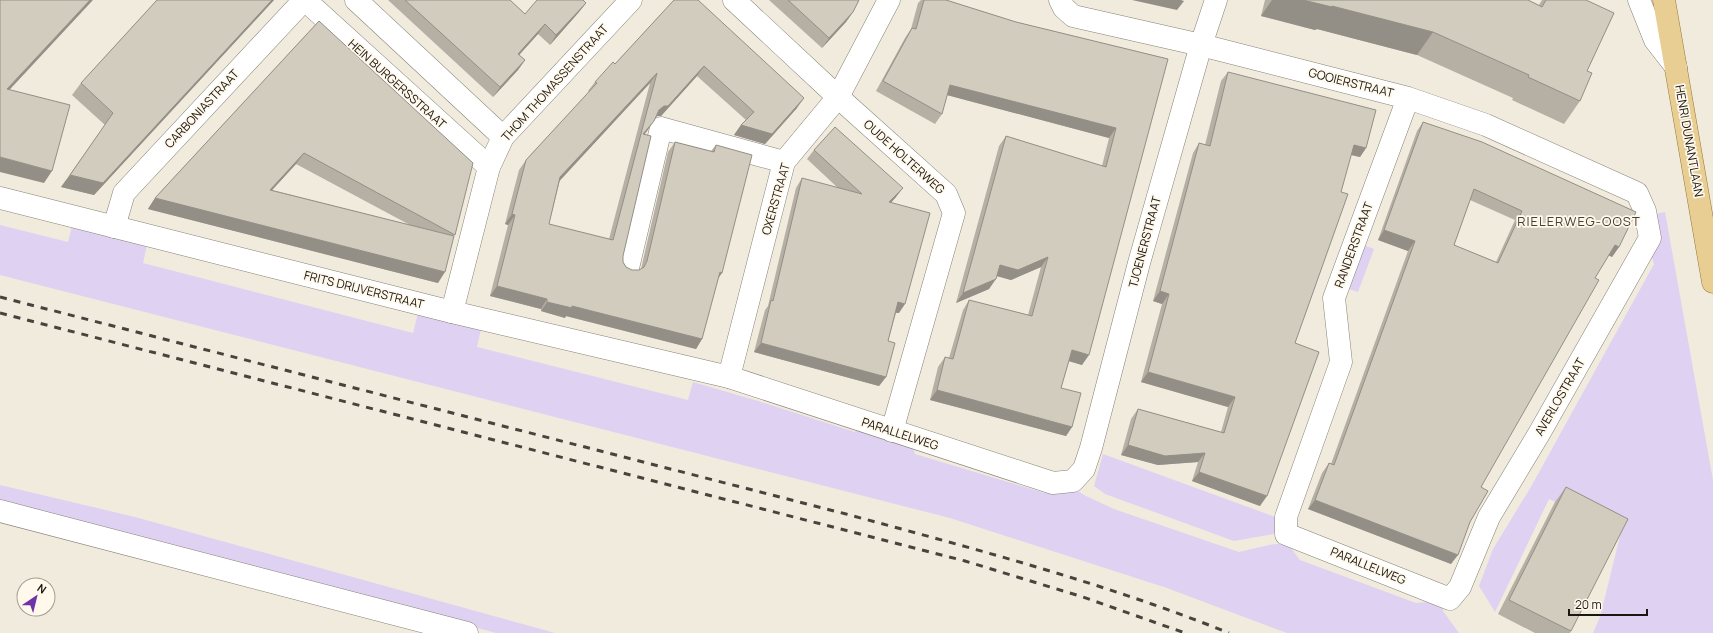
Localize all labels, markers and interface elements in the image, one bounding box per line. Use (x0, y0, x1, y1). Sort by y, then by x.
street label: THOM THOMASSENSTRAAT (497, 20, 612, 145)
street label: HEIN BURGERSSTRAAT (345, 35, 451, 133)
street label: GOOIERSTRAAT (1307, 64, 1396, 102)
street label: CARBONIASTRAAT (161, 65, 243, 152)
street label: HENRI DUNANTLAAN (1671, 83, 1708, 198)
street label: OUDE HOLTERWEG (860, 116, 949, 198)
street label: OXERSTRAAT (757, 160, 794, 237)
street label: TJOENERSTRAAT (1124, 193, 1165, 290)
street label: RANDERSTRAAT (1330, 199, 1377, 290)
district label: RIELERWEG-OOST (1517, 212, 1641, 230)
street label: FRITS DRIJVERSTRAAT (302, 266, 427, 313)
street label: AVERLOSTRAAT (1530, 354, 1589, 439)
street label: PARALLELWEG (860, 413, 941, 454)
street label: PARALLELWEG (1328, 543, 1409, 589)
north arrow (16, 577, 56, 617)
text: N (34, 580, 50, 597)
scale bar (1569, 591, 1647, 617)
text: 20 m (1575, 596, 1602, 613)

